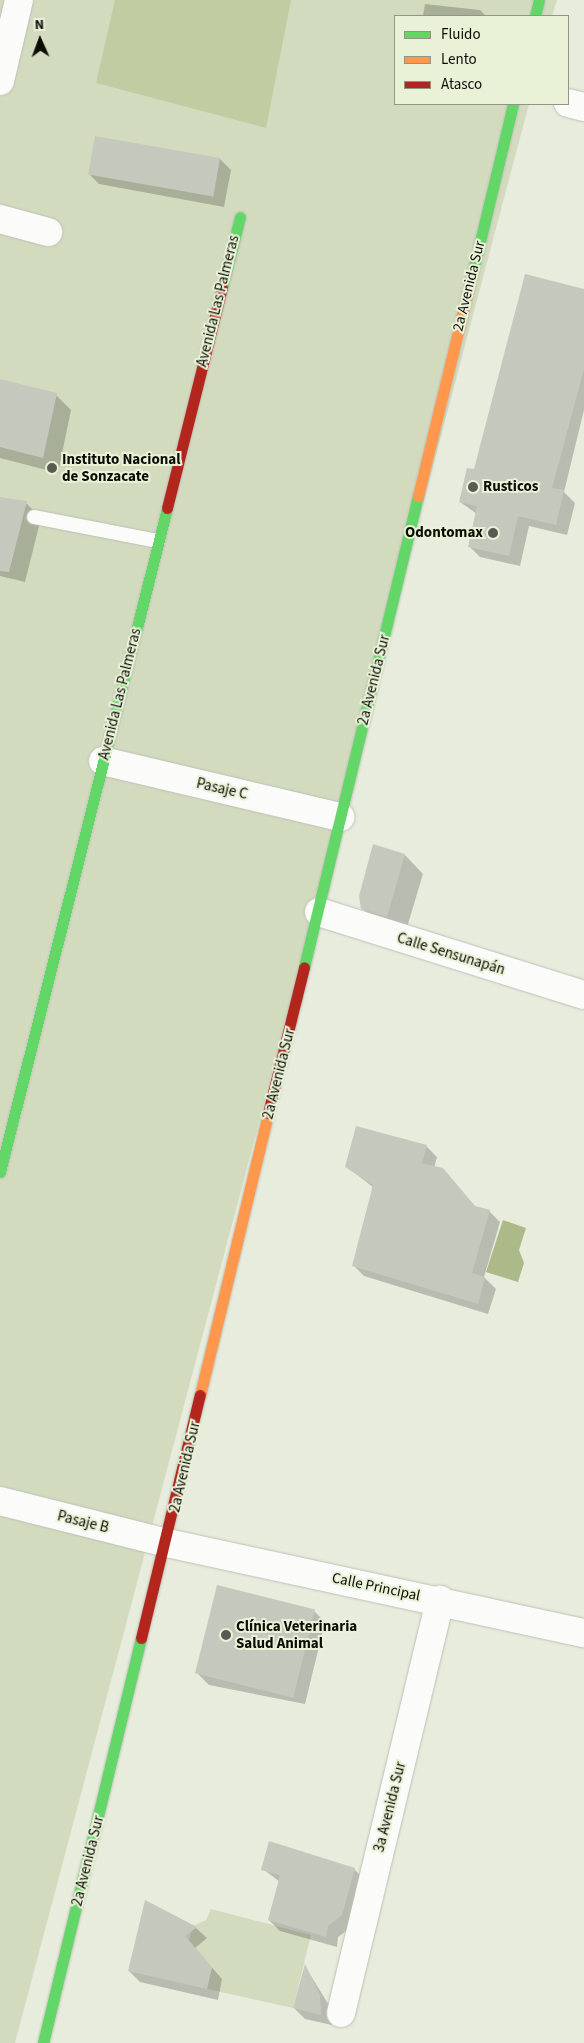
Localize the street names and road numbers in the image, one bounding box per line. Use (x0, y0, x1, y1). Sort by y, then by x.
street label: Avenida Las Palmeras (193, 233, 243, 369)
street label: 2a Avenida Sur (449, 239, 489, 333)
street label: Avenida Las Palmeras (95, 626, 145, 762)
street label: 2a Avenida Sur (354, 633, 394, 727)
street label: Pasaje C (195, 774, 249, 804)
street label: Calle Sensunapán (395, 929, 507, 979)
street label: 2a Avenida Sur (259, 1027, 299, 1121)
street label: 2a Avenida Sur (166, 1420, 204, 1514)
street label: Pasaje B (55, 1507, 111, 1537)
street label: Calle Principal (330, 1569, 422, 1605)
street label: 3a Avenida Sur (370, 1760, 410, 1854)
street label: 2a Avenida Sur (68, 1814, 108, 1908)

